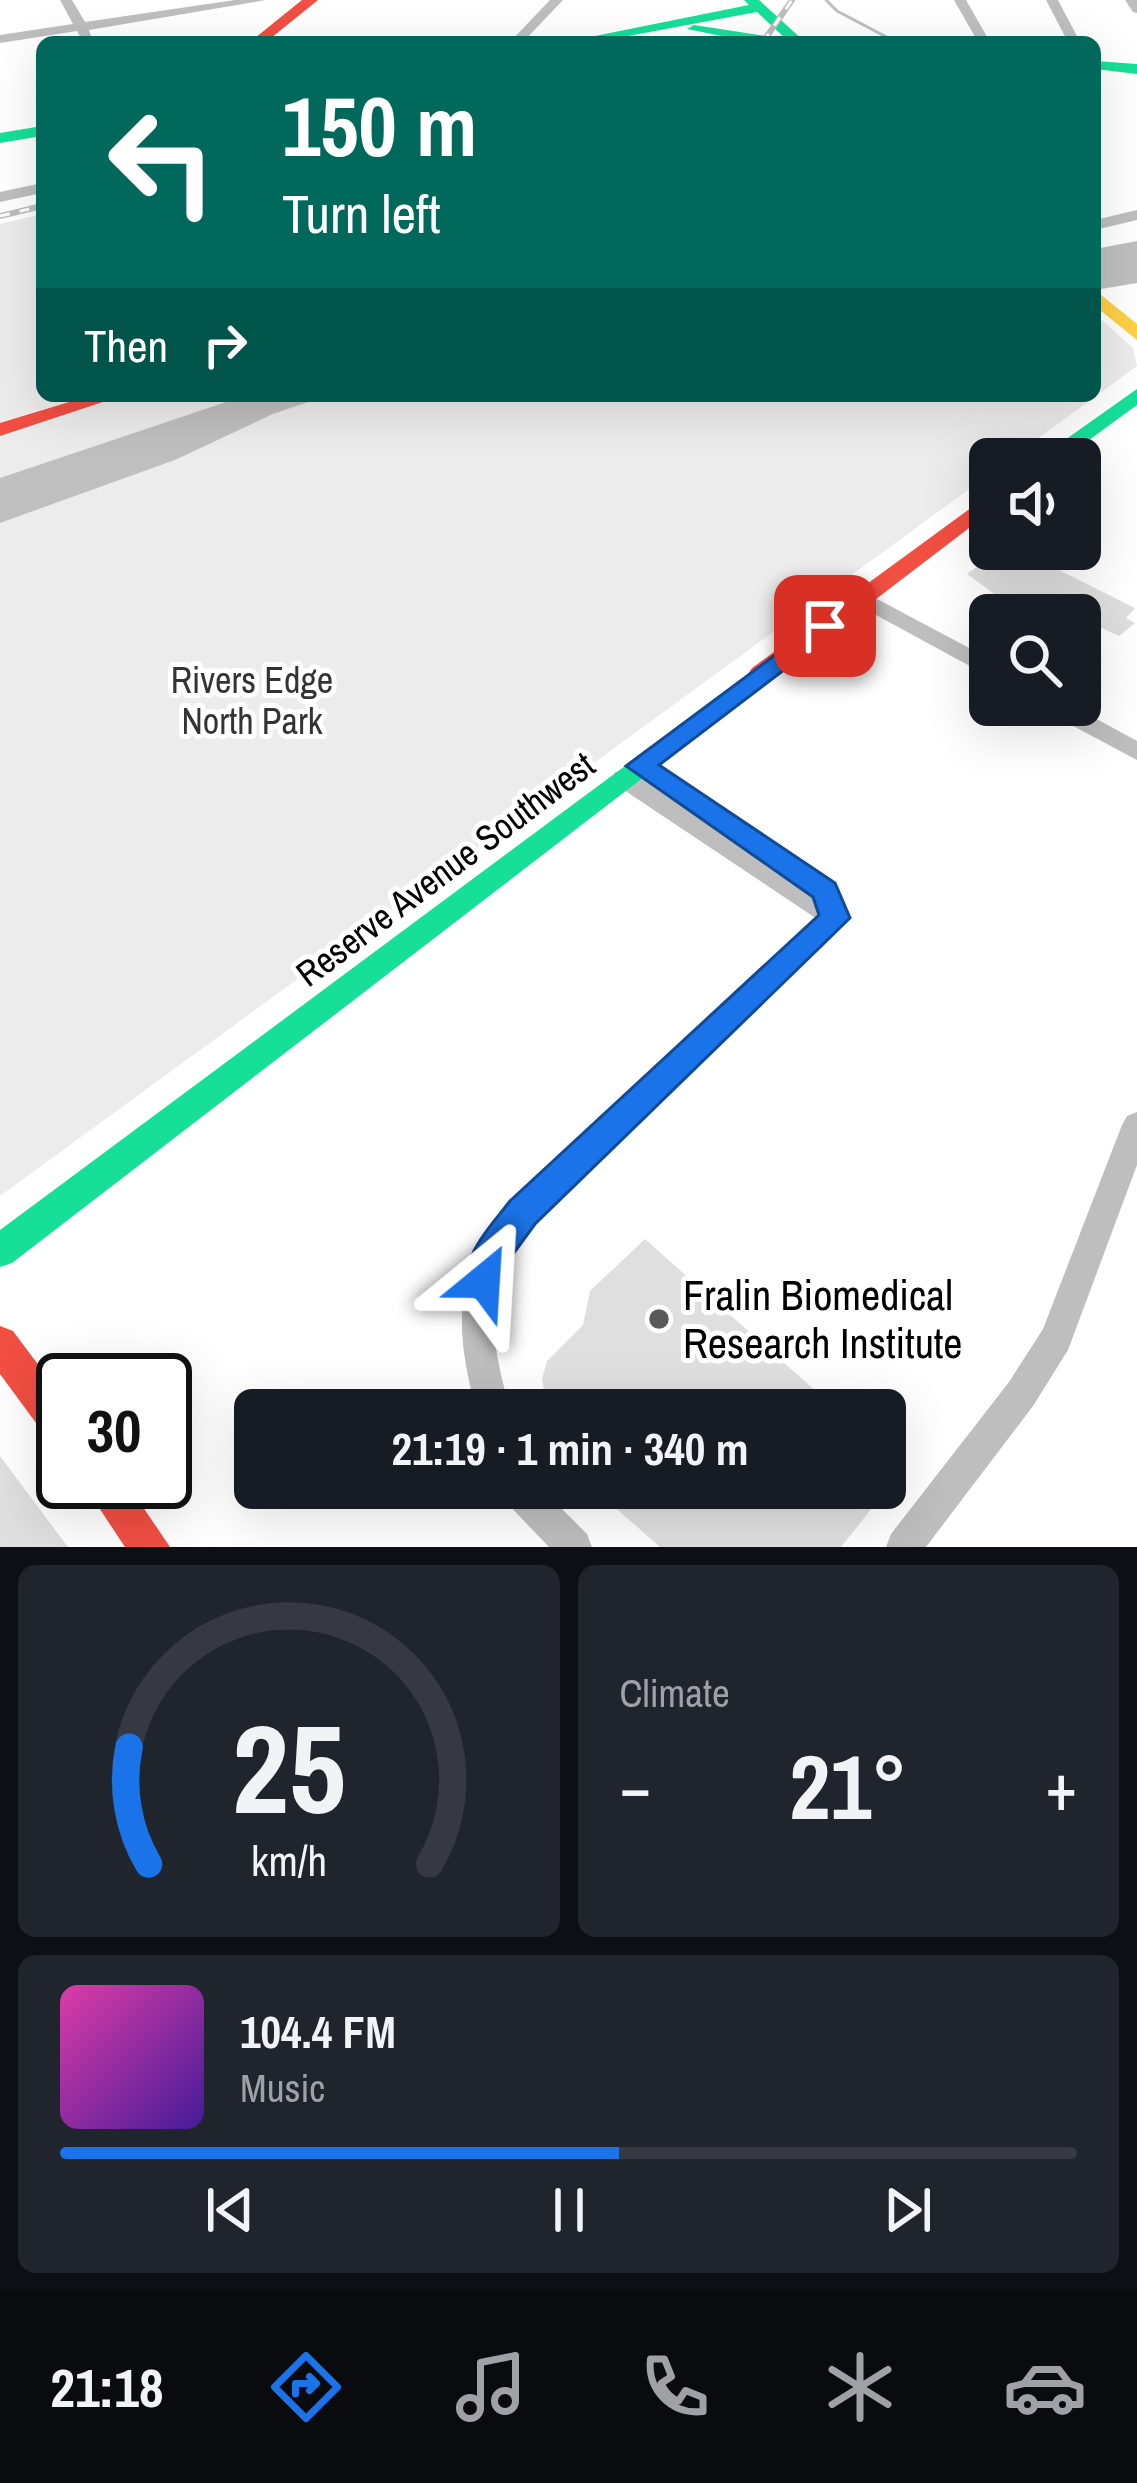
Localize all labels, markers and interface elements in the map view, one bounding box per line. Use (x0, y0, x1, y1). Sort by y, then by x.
text: 150 m (282, 69, 477, 182)
icon: left (84, 84, 240, 240)
text: Turn left (282, 177, 441, 250)
icon: right (192, 312, 258, 378)
text: Then (84, 315, 168, 376)
map controls (969, 438, 1101, 726)
button: sound (969, 438, 1101, 570)
pin (774, 575, 876, 677)
icon: arrive (792, 593, 858, 659)
button: search (969, 594, 1101, 726)
park label: Rivers Edge North Park (171, 656, 333, 745)
street label: Reserve Avenue Southwest (286, 741, 604, 997)
position arrow (421, 1218, 547, 1344)
place label: Fralin Biomedical Research Institute (683, 1267, 963, 1371)
marker: Fralin Biomedical Research Institute (646, 1306, 672, 1332)
speed limit sign: 30 (36, 1353, 192, 1509)
text: 21:19 · 1 min · 340 m (392, 1418, 748, 1479)
text: Climate (620, 1667, 730, 1719)
text: 25 (232, 1684, 346, 1852)
text: 21° (789, 1726, 907, 1847)
text: − (620, 1742, 651, 1831)
text: + (1045, 1742, 1077, 1831)
text: km/h (251, 1832, 327, 1889)
text: 104.4 FM (240, 2001, 396, 2062)
text: Music (240, 2062, 325, 2114)
icon: previous (197, 2177, 263, 2243)
icon: pause (536, 2177, 602, 2243)
icon: next (875, 2177, 941, 2243)
icon: directions (264, 2345, 348, 2429)
icon: music (449, 2345, 533, 2429)
icon: phone (633, 2345, 717, 2429)
icon: climate (818, 2345, 902, 2429)
icon: car (1003, 2345, 1087, 2429)
text: 21:18 (50, 2351, 164, 2424)

